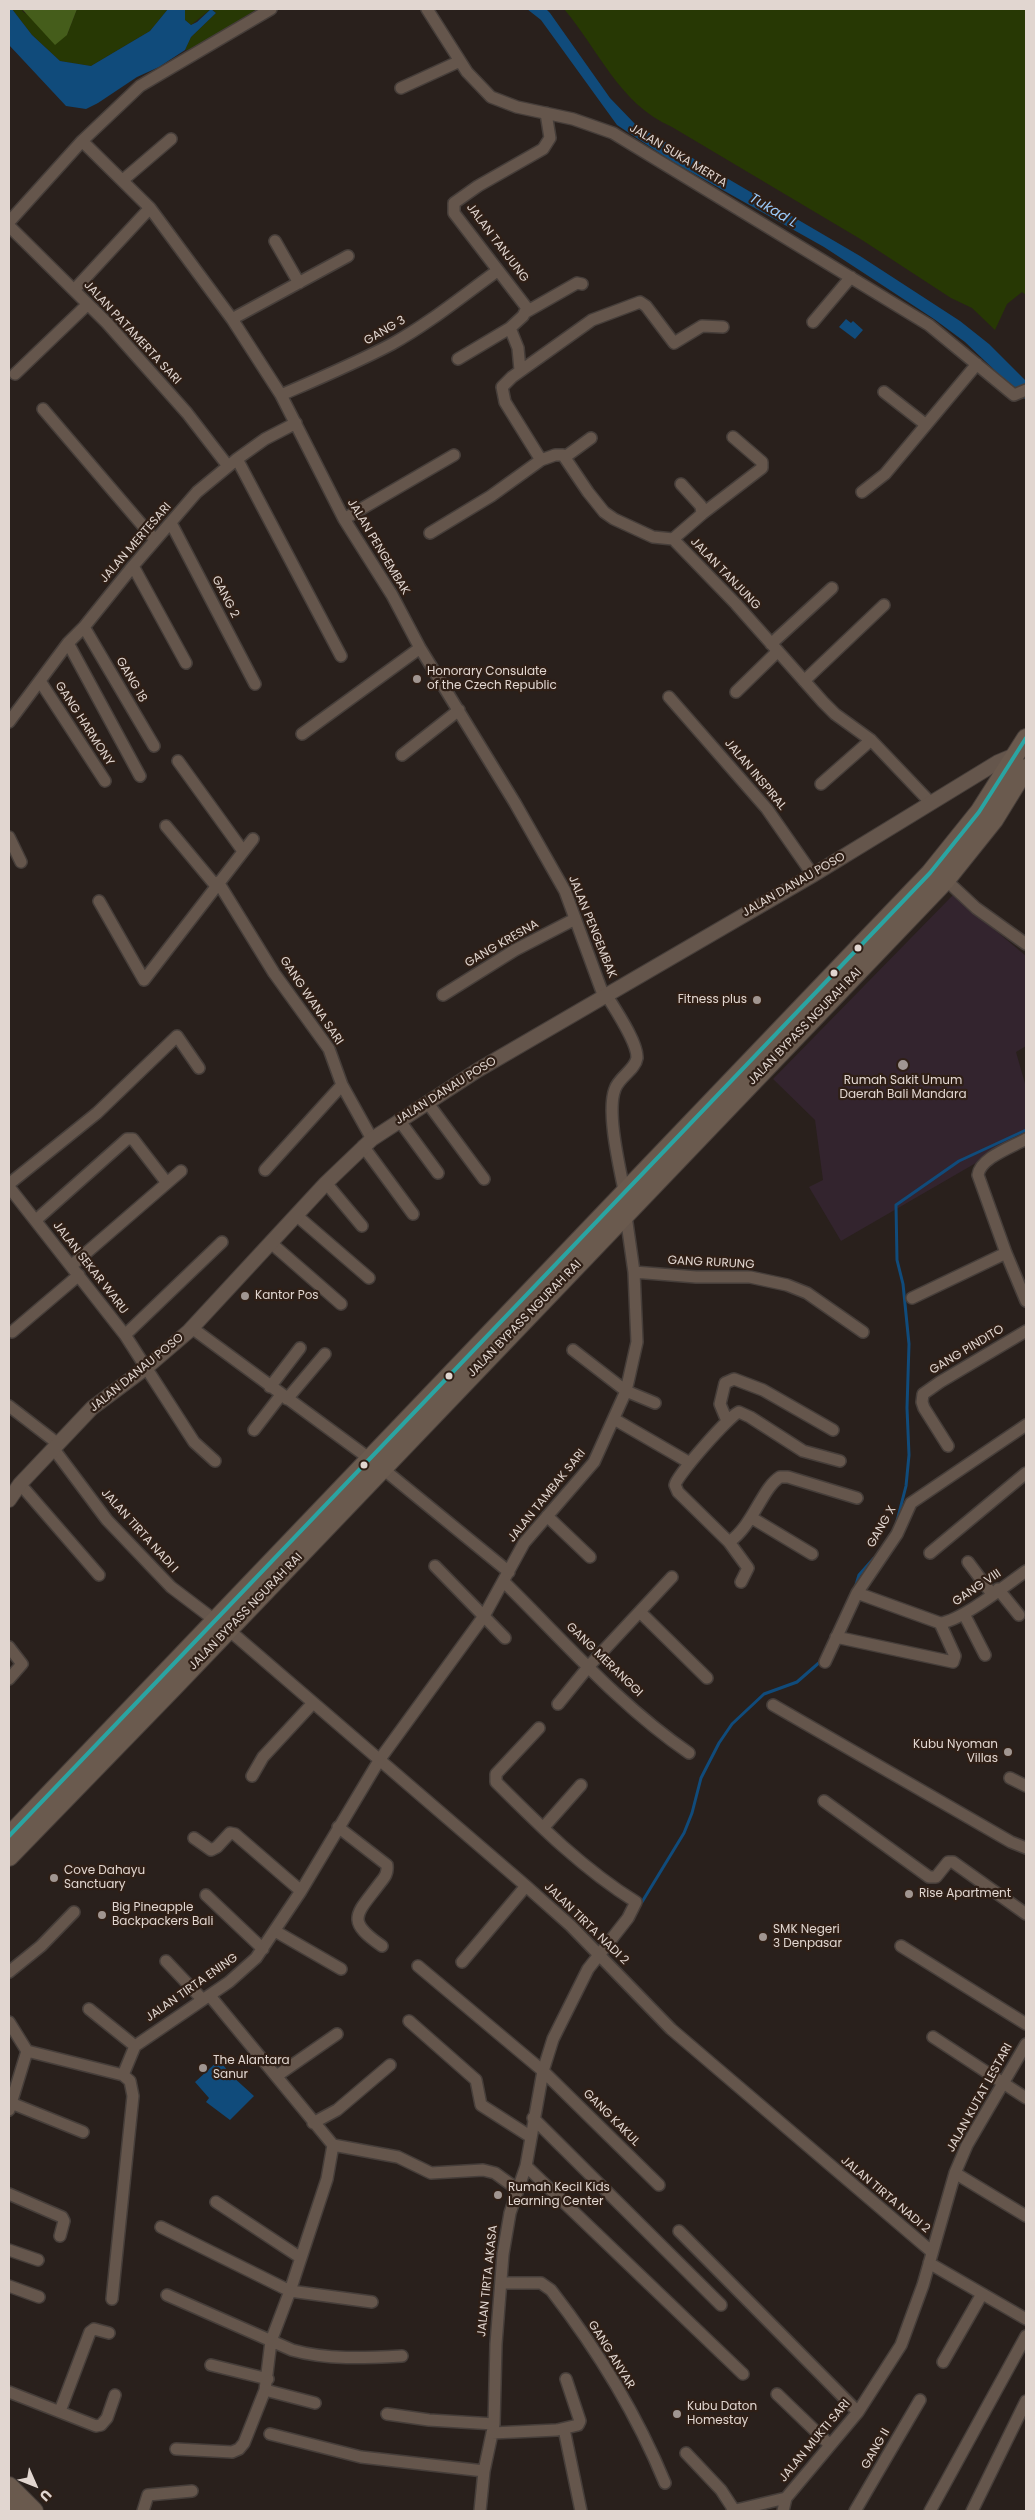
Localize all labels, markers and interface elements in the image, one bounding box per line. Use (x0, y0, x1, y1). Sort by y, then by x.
street label: JALAN SUKA MERTA (627, 121, 729, 191)
water label: Tukad L (746, 190, 800, 232)
street label: JALAN TANJUNG (463, 201, 531, 285)
street label: JALAN PATAMERTA SARI (80, 278, 184, 388)
street label: GANG 3 (362, 313, 408, 349)
street label: JALAN PENGEMBAK (344, 496, 412, 598)
street label: JALAN MERTESARI (97, 500, 175, 586)
street label: JALAN TANJUNG (687, 535, 763, 613)
street label: GANG 2 (208, 574, 242, 620)
street label: GANG 18 (112, 655, 150, 705)
place label: Honorary Consulate of the Czech Republic (427, 665, 557, 693)
marker: Honorary Consulate of the Czech Republic (411, 673, 423, 685)
street label: GANG HARMONY (51, 679, 117, 769)
street label: JALAN INSPIRAL (721, 737, 789, 813)
street label: JALAN DANAU POSO (740, 850, 848, 920)
street label: JALAN PENGEMBAK (565, 874, 619, 980)
street label: GANG KRESNA (463, 917, 541, 971)
unlabelled marker (853, 943, 863, 953)
street label: GANG WANA SARI (276, 954, 346, 1048)
street label: JALAN BYPASS NGURAH RAI (745, 965, 865, 1089)
unlabelled marker (829, 968, 839, 978)
place label: Fitness plus (678, 993, 747, 1007)
marker: Fitness plus (751, 994, 763, 1006)
street label: JALAN DANAU POSO (393, 1054, 499, 1128)
marker: Rumah Sakit Umum Daerah Bali Mandara (896, 1058, 910, 1072)
place label: Rumah Sakit Umum Daerah Bali Mandara (839, 1074, 967, 1102)
street label: JALAN SEKAR WARU (49, 1219, 131, 1317)
street label: GANG RURUNG (667, 1254, 755, 1272)
street label: JALAN BYPASS NGURAH RAI (465, 1257, 585, 1381)
place label: Kantor Pos (255, 1289, 319, 1303)
marker: Kantor Pos (239, 1290, 251, 1302)
street label: GANG PINDITO (927, 1322, 1007, 1378)
street label: JALAN DANAU POSO (87, 1331, 187, 1415)
unlabelled marker (444, 1371, 454, 1381)
street label: JALAN TAMBAK SARI (505, 1447, 589, 1545)
unlabelled marker (359, 1460, 369, 1470)
street label: JALAN TIRTA NADI I (98, 1486, 180, 1576)
street label: GANG X (864, 1504, 900, 1550)
street label: JALAN BYPASS NGURAH RAI (186, 1550, 306, 1674)
street label: GANG VIII (950, 1567, 1004, 1609)
street label: GANG MERANGGI (563, 1620, 645, 1700)
place label: Kubu Nyoman Villas (913, 1738, 998, 1766)
marker: Kubu Nyoman Villas (1002, 1746, 1014, 1758)
place label: Cove Dahayu Sanctuary (64, 1864, 145, 1892)
marker: Cove Dahayu Sanctuary (48, 1872, 60, 1884)
street label: JALAN TIRTA NADI 2 (541, 1880, 631, 1968)
place label: Rise Apartment (919, 1887, 1011, 1901)
marker: Rise Apartment (903, 1888, 915, 1900)
place label: Big Pineapple Backpackers Bali (112, 1901, 213, 1929)
marker: Big Pineapple Backpackers Bali (96, 1909, 108, 1921)
place label: SMK Negeri 3 Denpasar (773, 1923, 842, 1951)
marker: SMK Negeri 3 Denpasar (757, 1931, 769, 1943)
street label: JALAN TIRTA ENING (143, 1951, 241, 2025)
street label: JALAN KUTAT LESTARI (944, 2041, 1016, 2155)
place label: The Alantara Sanur (213, 2054, 290, 2082)
marker: The Alantara Sanur (197, 2062, 209, 2074)
street label: GANG KAKUL (580, 2087, 642, 2149)
street label: JALAN TIRTA NADI 2 (837, 2154, 933, 2236)
place label: Rumah Kecil Kids Learning Center (508, 2181, 610, 2209)
marker: Rumah Kecil Kids Learning Center (492, 2189, 504, 2201)
street label: JALAN TIRTA AKASA (475, 2224, 501, 2338)
street label: GANG ANYAR (584, 2318, 638, 2392)
street label: JALAN MUKTI SARI (776, 2397, 854, 2485)
place label: Kubu Daton Homestay (687, 2400, 757, 2428)
marker: Kubu Daton Homestay (671, 2408, 683, 2420)
street label: GANG II (859, 2426, 893, 2472)
north arrow (10, 2460, 60, 2510)
text: U (35, 2485, 56, 2506)

